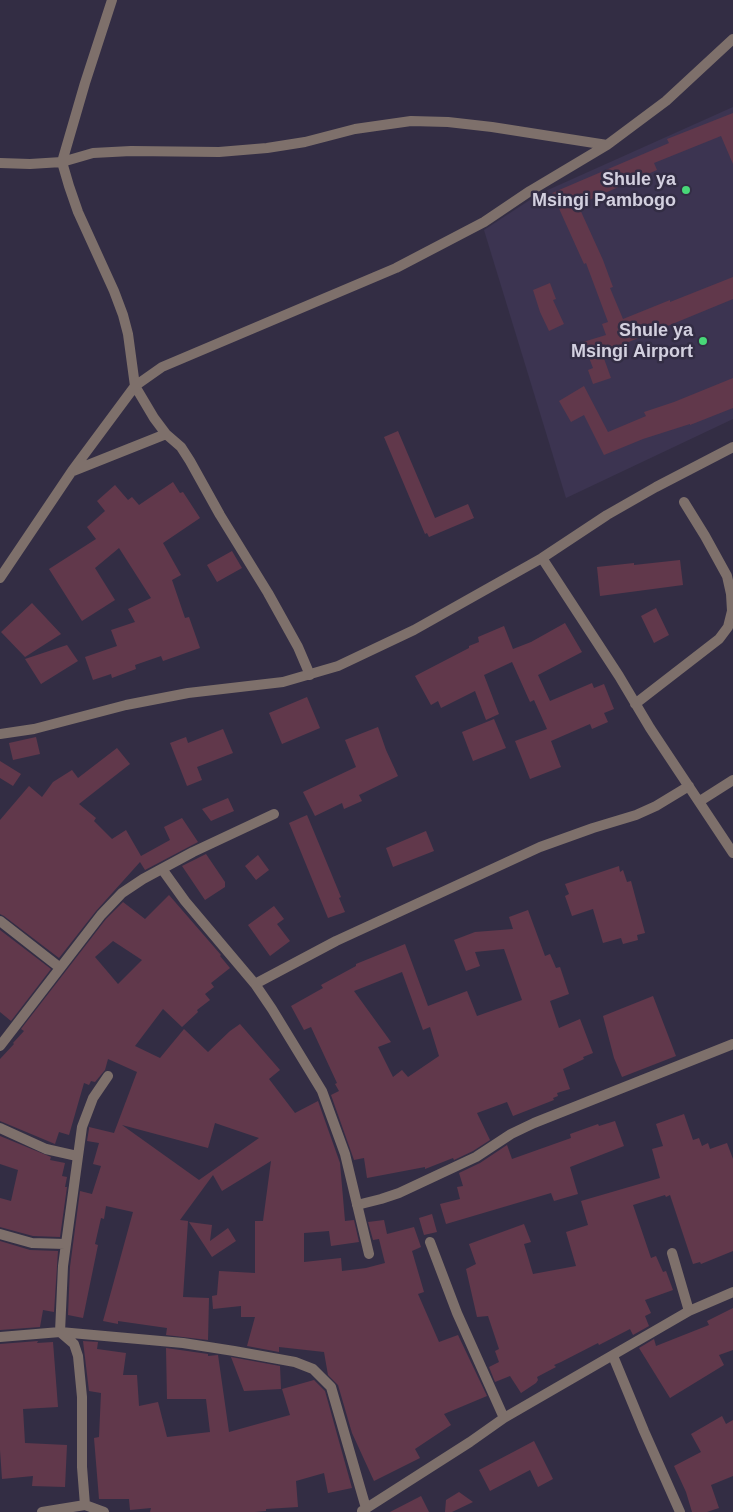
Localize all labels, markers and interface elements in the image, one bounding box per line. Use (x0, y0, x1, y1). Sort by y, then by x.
place label: Shule ya Msingi Pambogo (532, 169, 676, 212)
marker: Shule ya Msingi Pambogo (680, 184, 692, 196)
place label: Shule ya Msingi Airport (571, 320, 693, 362)
marker: Shule ya Msingi Airport (697, 335, 709, 347)

